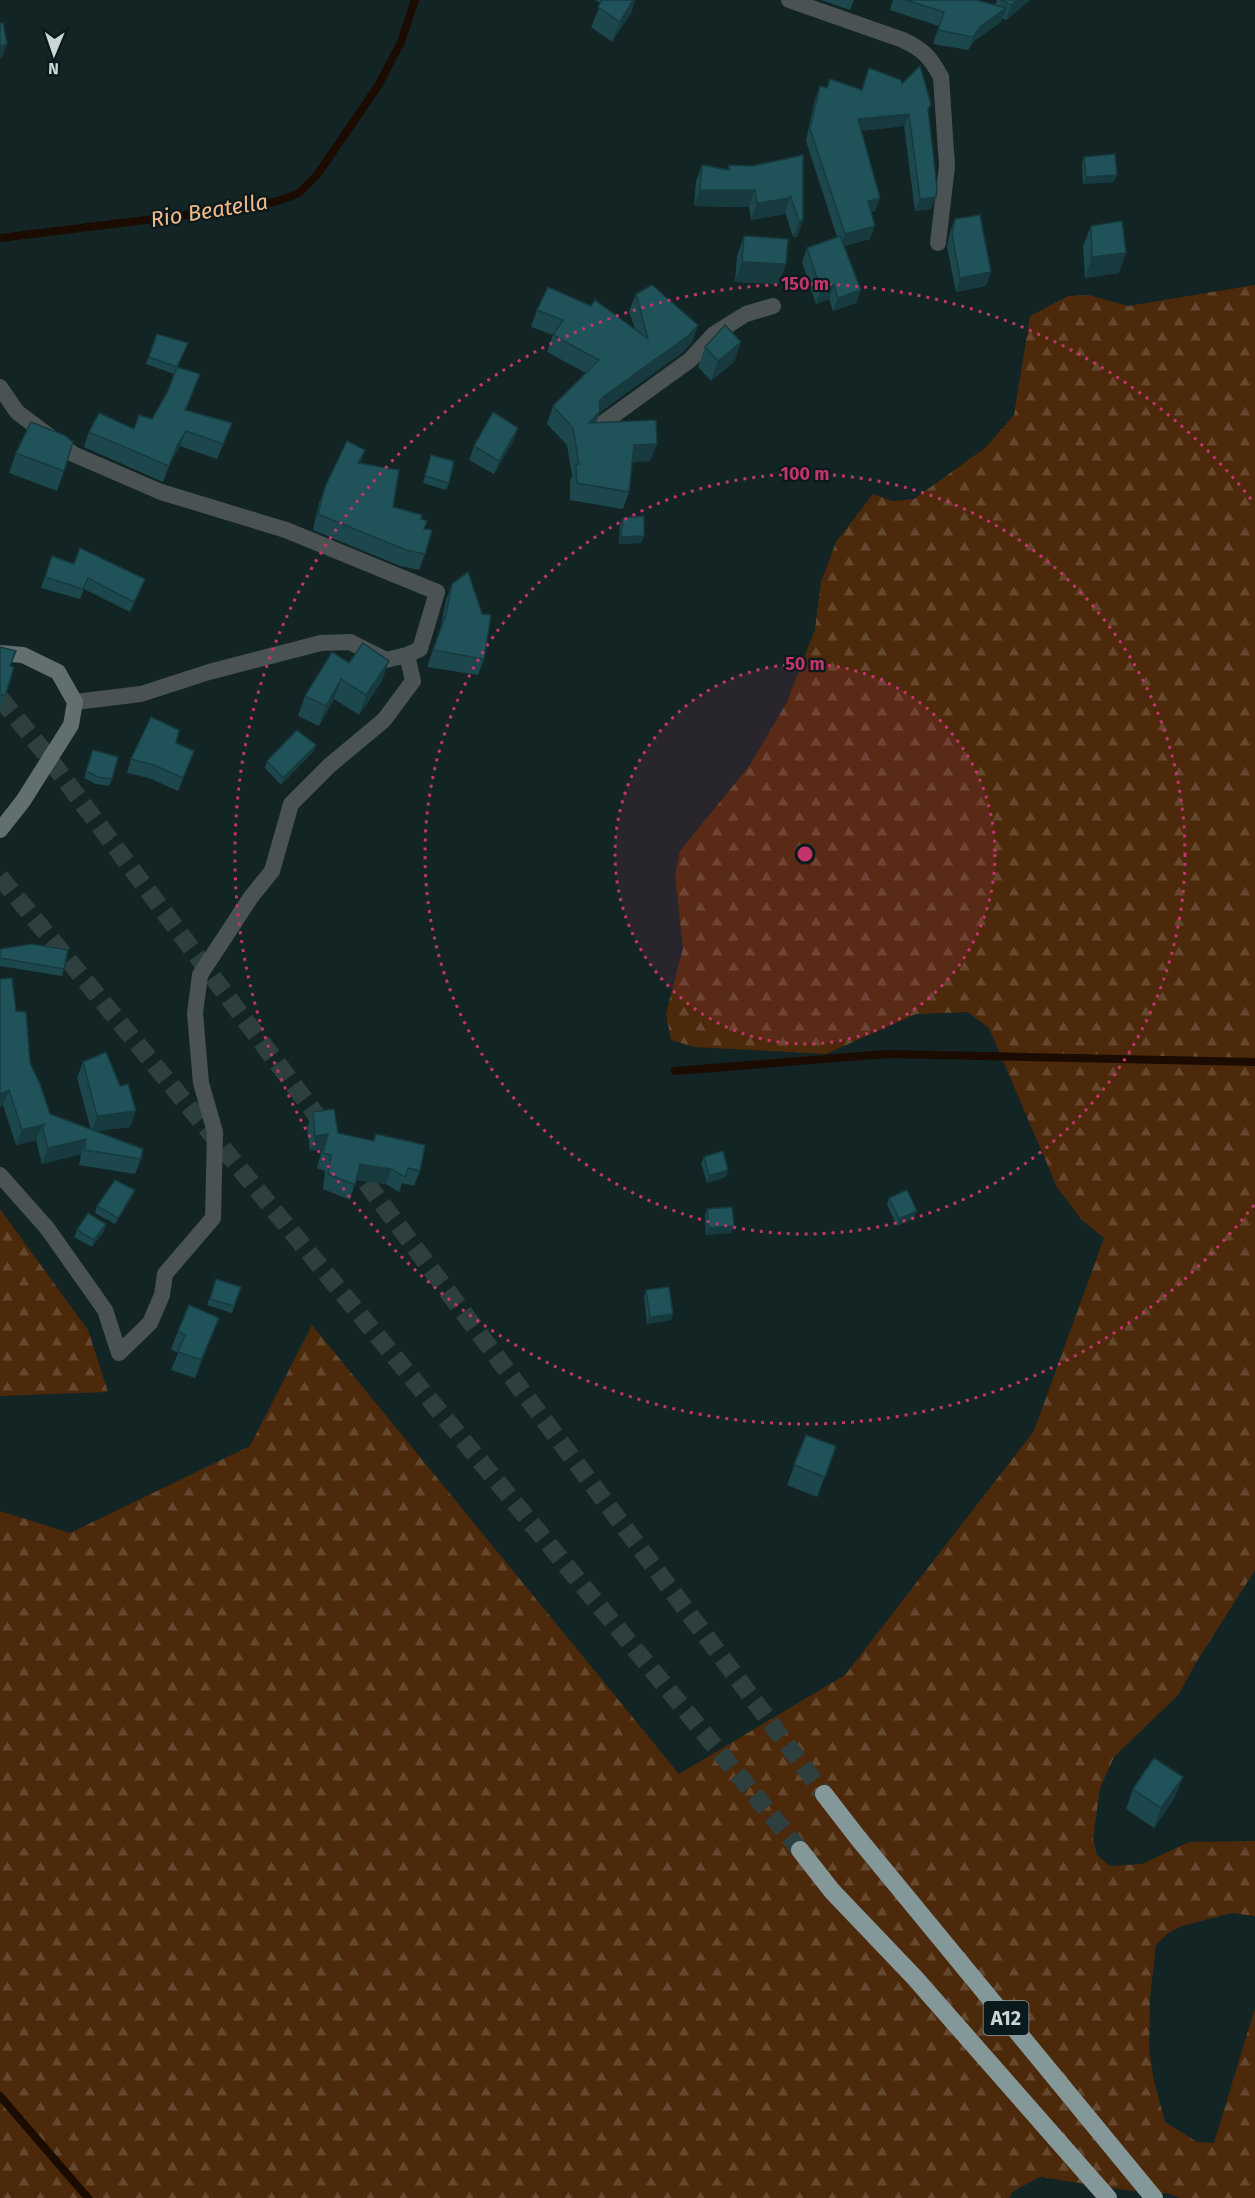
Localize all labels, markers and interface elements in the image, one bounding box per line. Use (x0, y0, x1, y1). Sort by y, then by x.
north arrow (24, 24, 84, 84)
text: N (48, 59, 59, 78)
water label: Rio Beatella (148, 188, 270, 233)
text: 150 m (781, 273, 829, 295)
text: 100 m (781, 463, 829, 485)
text: 50 m (785, 653, 825, 675)
centre of rings (795, 844, 815, 864)
road number: A12 (984, 2001, 1028, 2035)

